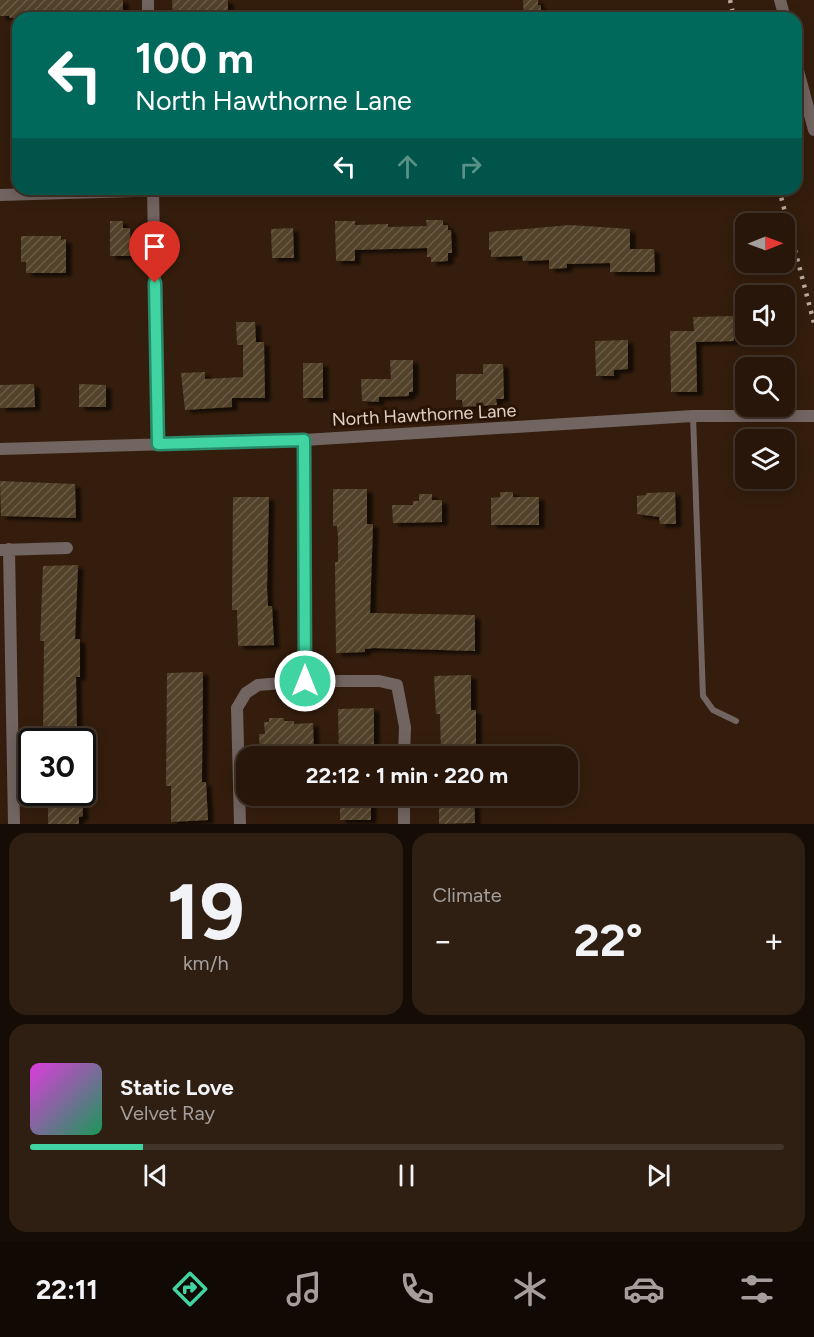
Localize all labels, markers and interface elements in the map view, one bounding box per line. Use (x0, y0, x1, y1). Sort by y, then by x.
text: 100 m (135, 33, 254, 84)
icon: left (36, 36, 114, 114)
text: North Hawthorne Lane (135, 84, 412, 117)
icon: left (328, 150, 361, 183)
icon: ahead (391, 150, 424, 183)
icon: right (454, 150, 487, 183)
north arrow (735, 213, 795, 273)
map controls (735, 213, 795, 489)
pin (129, 221, 180, 283)
icon: arrive (138, 230, 171, 263)
button: sound (735, 285, 795, 345)
button: search (735, 357, 795, 417)
street label: North Hawthorne Lane (331, 399, 517, 431)
button: layers (735, 429, 795, 489)
position arrow (273, 649, 337, 713)
speed limit sign: 30 (18, 728, 96, 806)
text: 22:12 · 1 min · 220 m (306, 762, 508, 789)
text: 19 (167, 865, 245, 959)
text: Climate (433, 883, 502, 907)
text: 22° (574, 913, 643, 967)
text: − (433, 921, 453, 960)
text: + (763, 921, 784, 960)
text: km/h (183, 951, 229, 975)
text: Static Love (120, 1074, 234, 1101)
text: Velvet Ray (120, 1101, 215, 1125)
icon: previous (139, 1159, 172, 1192)
icon: pause (390, 1159, 423, 1192)
icon: next (642, 1159, 675, 1192)
icon: directions (169, 1268, 211, 1310)
icon: music (283, 1268, 325, 1310)
icon: phone (396, 1268, 438, 1310)
icon: climate (509, 1268, 551, 1310)
icon: car (623, 1268, 665, 1310)
icon: filters (736, 1268, 778, 1310)
text: 22:11 (36, 1273, 98, 1306)

